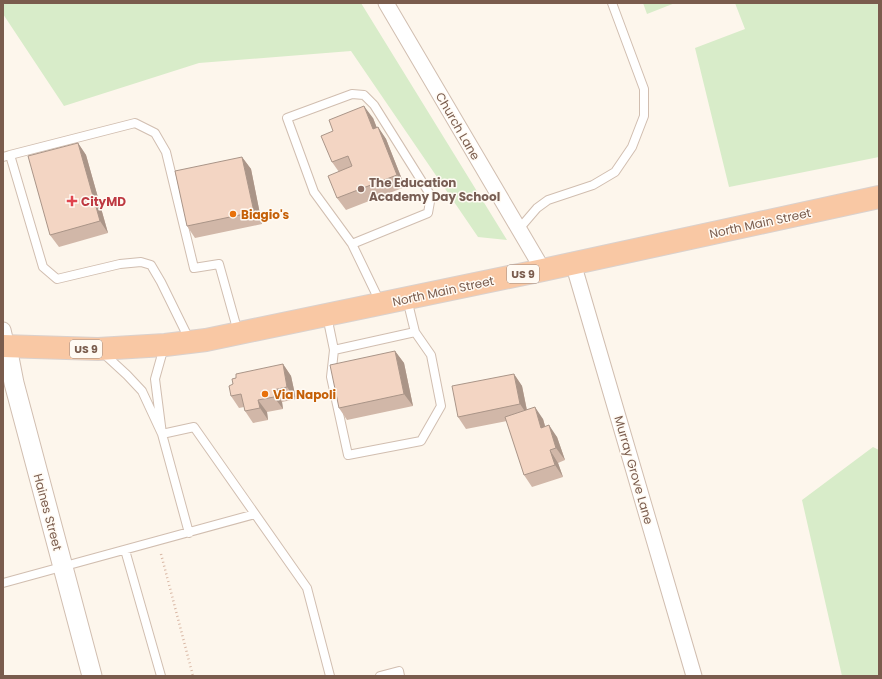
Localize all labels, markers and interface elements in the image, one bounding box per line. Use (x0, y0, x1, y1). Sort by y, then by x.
street label: Church Lane (432, 89, 484, 163)
place label: The Education Academy Day School (369, 174, 500, 205)
marker: The Education Academy Day School (356, 184, 366, 194)
place label: CityMD (81, 193, 126, 210)
marker: CityMD (66, 195, 78, 207)
street label: North Main Street (708, 204, 812, 242)
place label: Biagio's (241, 206, 290, 223)
marker: Biagio's (228, 209, 238, 219)
road number: US 9 (507, 265, 539, 283)
street label: North Main Street (391, 272, 495, 310)
road number: US 9 (70, 340, 102, 358)
place label: Via Napoli (273, 386, 336, 403)
marker: Via Napoli (260, 389, 270, 399)
street label: Murray Grove Lane (610, 414, 658, 526)
street label: Haines Street (30, 472, 66, 552)

